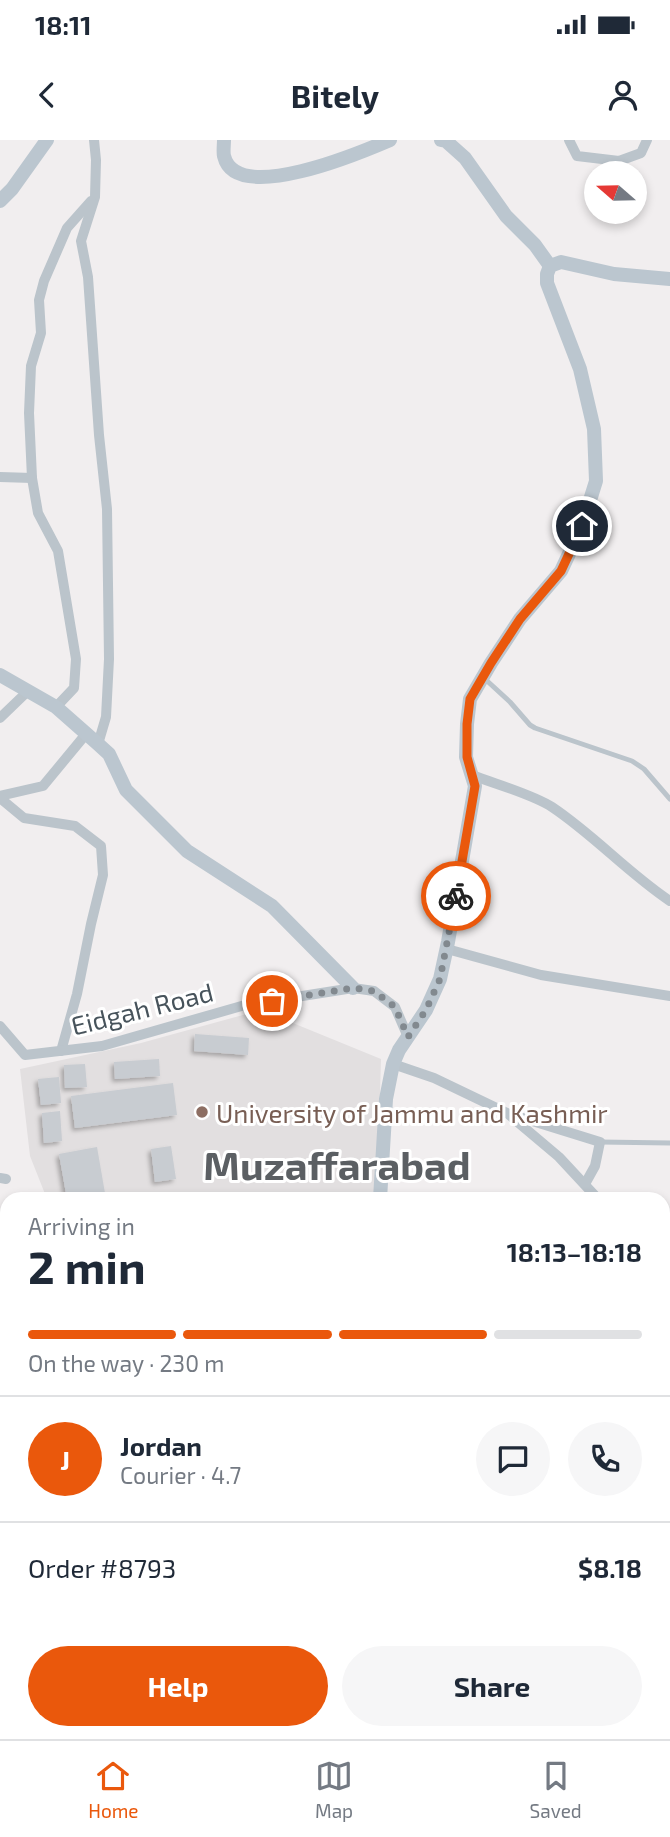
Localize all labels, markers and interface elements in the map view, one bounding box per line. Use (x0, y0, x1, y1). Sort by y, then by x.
text: 18:11 (35, 9, 92, 40)
icon: back (28, 76, 66, 114)
text: Bitely (291, 76, 379, 114)
icon: person (604, 76, 642, 114)
north arrow (584, 161, 648, 224)
map controls (584, 161, 647, 224)
pin (552, 496, 612, 556)
icon: home (563, 507, 601, 545)
courier (421, 861, 491, 931)
icon: bike (437, 877, 475, 915)
pin (242, 971, 302, 1031)
street label: Eidgah Road (68, 975, 216, 1041)
icon: bag (253, 982, 291, 1020)
place label: University of Jammu and Kashmir (216, 1097, 608, 1128)
marker: University of Jammu and Kashmir (194, 1104, 210, 1120)
district label: Muzaffarabad (203, 1140, 471, 1188)
text: Arriving in (28, 1212, 135, 1240)
text: 18:13–18:18 (507, 1236, 642, 1267)
text: 2 min (28, 1238, 146, 1293)
text: On the way · 230 m (28, 1349, 224, 1377)
button: chat (476, 1422, 550, 1496)
button: phone (568, 1422, 642, 1496)
text: Jordan (120, 1430, 202, 1461)
text: J (60, 1444, 70, 1475)
text: Courier · 4.7 (120, 1461, 241, 1489)
text: Order #8793 (28, 1552, 176, 1583)
text: $8.18 (578, 1552, 642, 1583)
button: Help (28, 1646, 328, 1726)
button: Share (342, 1646, 642, 1726)
tab: Home (88, 1757, 139, 1822)
tab: Map (315, 1757, 353, 1822)
tab: Saved (530, 1757, 582, 1822)

